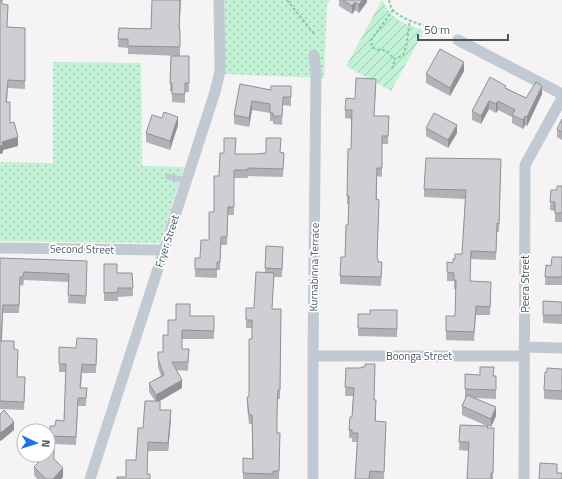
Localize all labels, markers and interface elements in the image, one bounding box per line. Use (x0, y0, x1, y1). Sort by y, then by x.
scale bar (418, 16, 508, 42)
text: 50 m (424, 20, 450, 39)
street label: Fryer Street (151, 212, 183, 269)
street label: Kurnabinna Terrace (305, 222, 323, 312)
street label: Second Street (50, 240, 115, 258)
street label: Peera Street (517, 255, 533, 313)
street label: Boonga Street (386, 348, 452, 364)
north arrow (16, 423, 56, 463)
text: N (38, 439, 54, 448)

